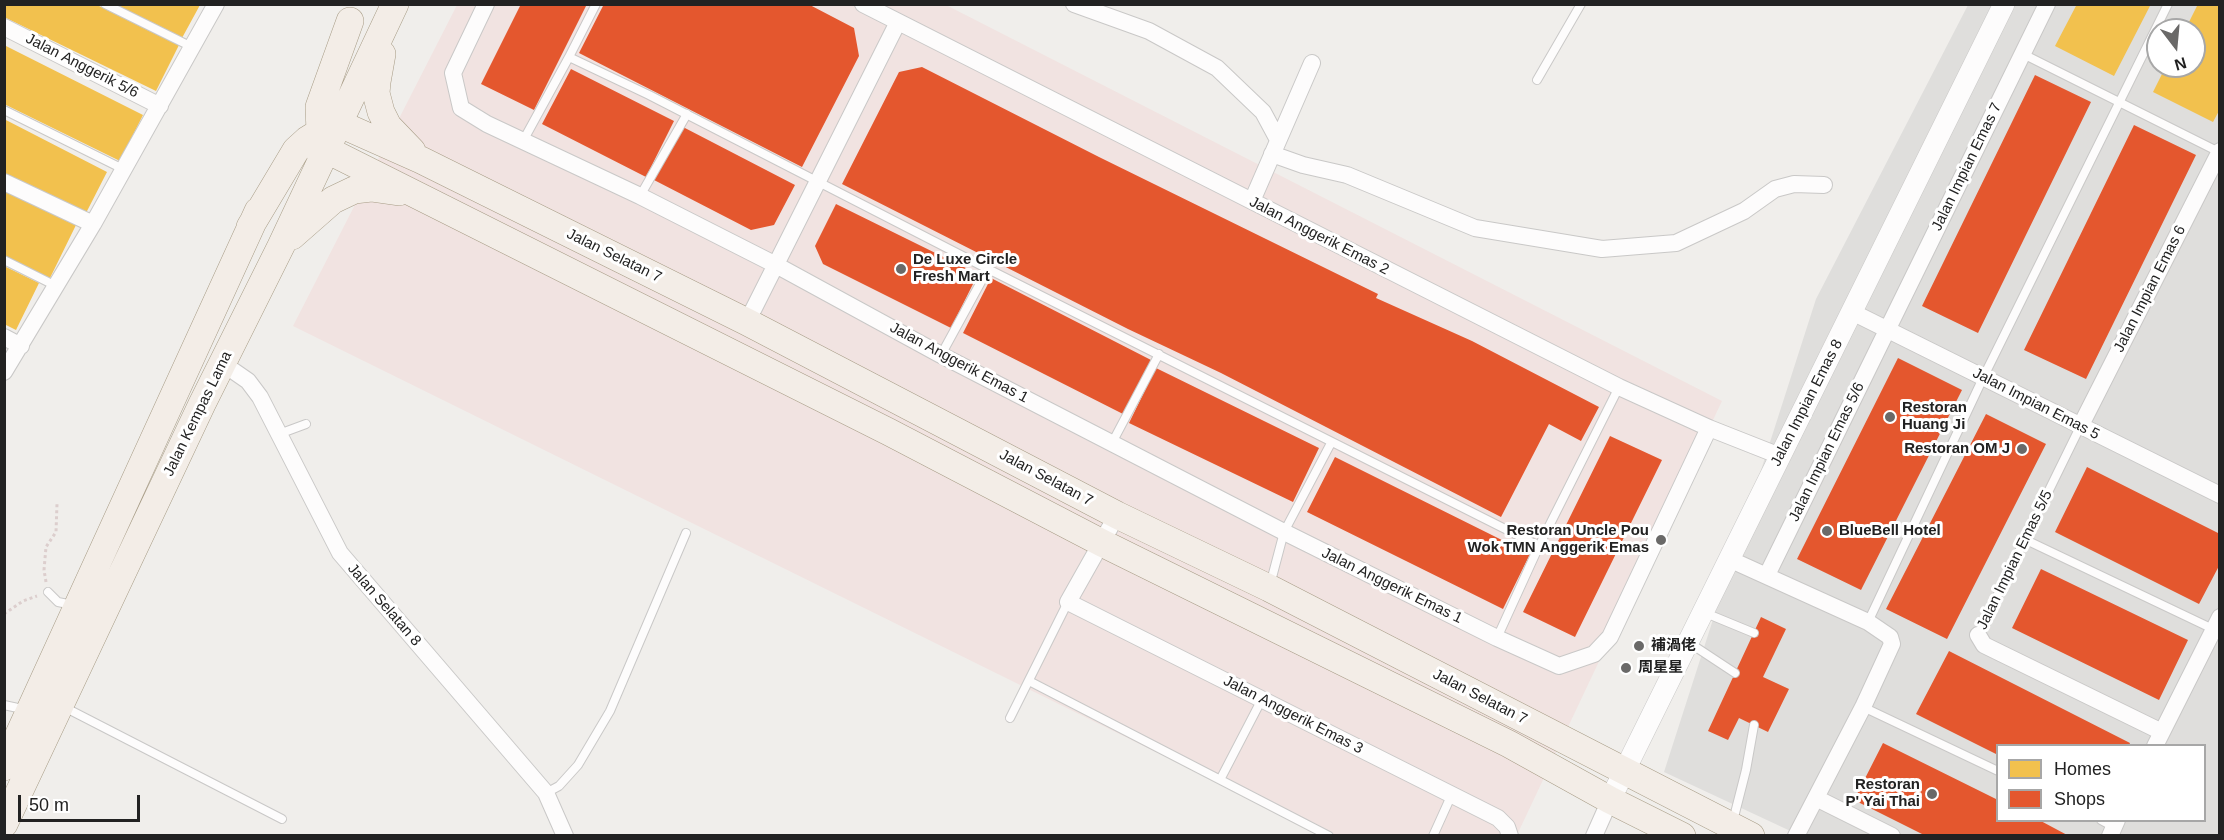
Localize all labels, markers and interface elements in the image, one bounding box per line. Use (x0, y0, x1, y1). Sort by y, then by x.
north arrow (2146, 18, 2206, 78)
street label: Jalan Anggerik 5/6 (23, 30, 141, 102)
text: N (2173, 54, 2188, 74)
street label: Jalan Impian Emas 7 (1928, 100, 2006, 234)
street label: Jalan Anggerik Emas 2 (1246, 193, 1392, 279)
street label: Jalan Impian Emas 6 (2110, 223, 2190, 355)
street label: Jalan Selatan 7 (564, 225, 664, 287)
place label: De Luxe Circle Fresh Mart (913, 251, 1017, 286)
marker: De Luxe Circle Fresh Mart (894, 262, 908, 276)
street label: Jalan Anggerik Emas 1 (887, 319, 1031, 407)
street label: Jalan Impian Emas 8 (1767, 337, 1847, 469)
street label: Jalan Kempas Lama (160, 349, 236, 479)
street label: Jalan Impian Emas 5 (1970, 364, 2102, 444)
street label: Jalan Impian Emas 5/6 (1785, 379, 1869, 525)
place label: Restoran Huang Ji (1902, 399, 1967, 434)
marker: Restoran Huang Ji (1883, 410, 1897, 424)
place label: Restoran OM J (1904, 440, 2010, 458)
marker: Restoran OM J (2015, 442, 2029, 456)
street label: Jalan Selatan 7 (996, 446, 1096, 510)
street label: Jalan Impian Emas 5/5 (1973, 487, 2057, 633)
place label: Restoran Uncle Pou Wok TMN Anggerik Emas (1468, 522, 1649, 557)
place label: BlueBell Hotel (1839, 522, 1941, 540)
marker: BlueBell Hotel (1820, 524, 1834, 538)
marker: Restoran Uncle Pou Wok TMN Anggerik Emas (1654, 533, 1668, 547)
street label: Jalan Anggerik Emas 1 (1319, 544, 1465, 628)
street label: Jalan Selatan 8 (343, 560, 425, 650)
place label: 補渦佬 (1651, 637, 1696, 655)
marker: 補渦佬 (1632, 639, 1646, 653)
place label: 周星星 (1638, 659, 1683, 677)
marker: 周星星 (1619, 661, 1633, 675)
street label: Jalan Selatan 7 (1430, 666, 1530, 728)
street label: Jalan Anggerik Emas 3 (1220, 672, 1366, 758)
legend (1996, 744, 2206, 822)
text: Homes (2054, 759, 2111, 779)
place label: Restoran P' Yai Thai (1846, 776, 1920, 811)
scale bar (21, 783, 142, 821)
marker: Restoran P' Yai Thai (1925, 787, 1939, 801)
text: Shops (2054, 789, 2105, 809)
text: 50 m (29, 795, 69, 815)

